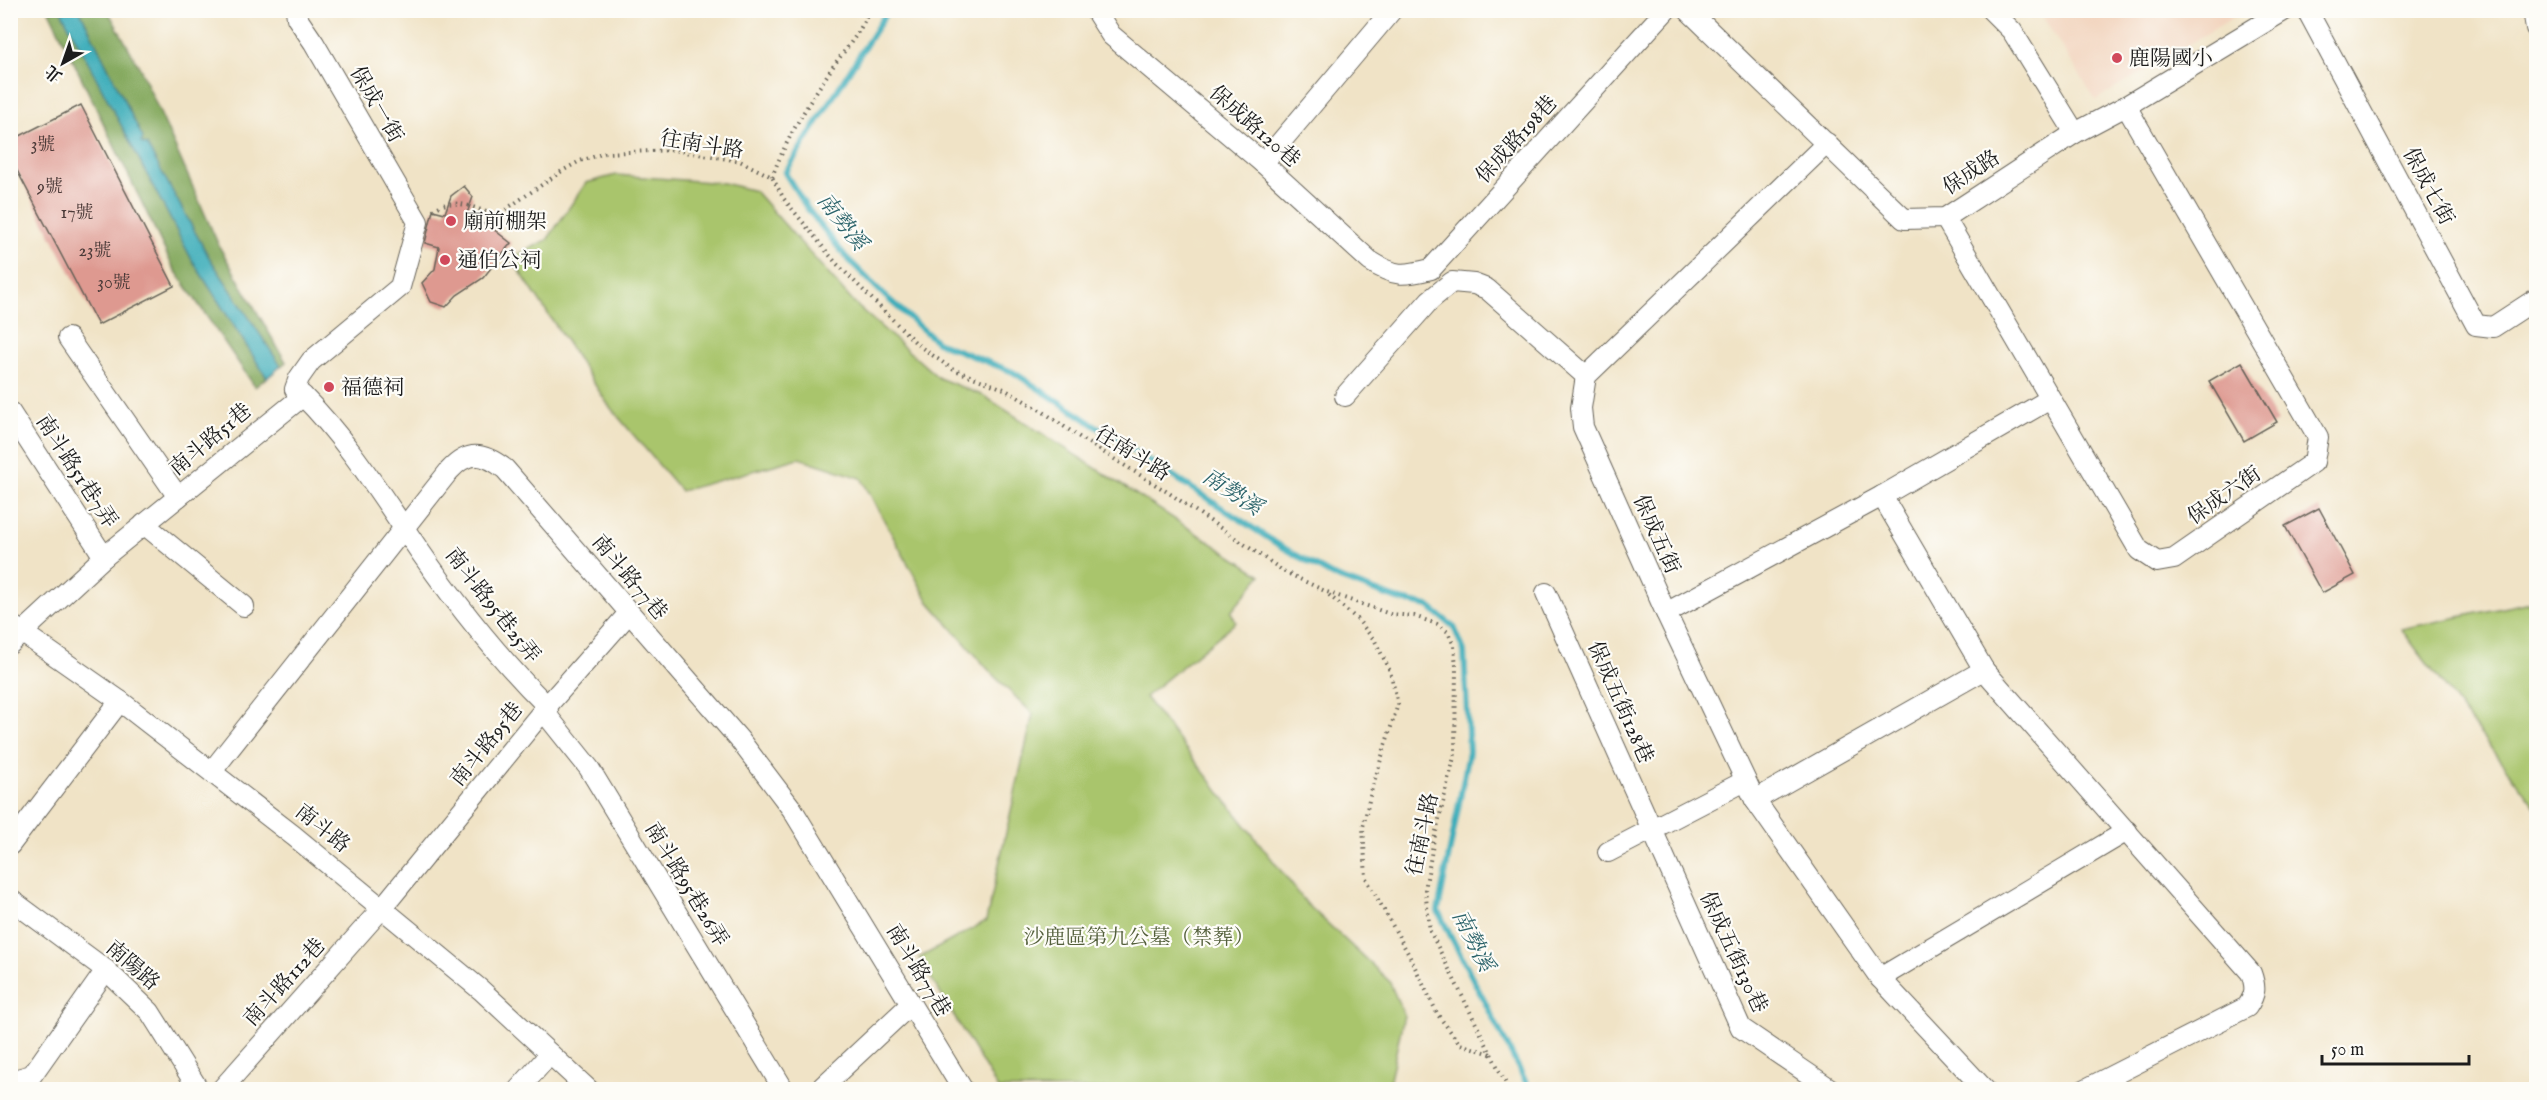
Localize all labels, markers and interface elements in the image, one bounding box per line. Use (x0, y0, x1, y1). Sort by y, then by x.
north arrow (33, 33, 93, 93)
place label: 鹿陽國小 (2129, 46, 2213, 73)
marker: 鹿陽國小 (2110, 51, 2124, 65)
text: 北 (42, 60, 67, 86)
street label: 保成一街 (343, 62, 408, 148)
street label: 保成路120巷 (1203, 80, 1305, 174)
street label: 保成路198巷 (1471, 90, 1564, 190)
street label: 往南斗路 (658, 126, 745, 165)
house number: 3號 (31, 134, 55, 157)
street label: 保成七街 (2396, 143, 2459, 230)
street label: 保成路 (1938, 145, 2006, 202)
house number: 9號 (36, 176, 63, 199)
water label: 南勢溪 (810, 188, 874, 258)
house number: 17號 (60, 202, 94, 225)
place label: 廟前棚架 (463, 209, 547, 236)
marker: 廟前棚架 (444, 214, 458, 228)
house number: 23號 (78, 240, 112, 263)
place label: 通伯公祠 (457, 248, 541, 275)
marker: 通伯公祠 (438, 253, 452, 267)
house number: 30號 (97, 272, 131, 295)
place label: 福德祠 (341, 375, 404, 402)
marker: 福德祠 (322, 380, 336, 394)
street label: 南斗路51巷 (164, 398, 258, 482)
street label: 南斗路51巷7弄 (29, 410, 123, 534)
street label: 往南斗路 (1089, 421, 1175, 488)
street label: 保成六街 (2183, 461, 2267, 531)
water label: 南勢溪 (1197, 463, 1269, 523)
street label: 保成五街 (1626, 491, 1685, 578)
street label: 南斗路77巷 (585, 530, 673, 626)
street label: 南斗路95巷25弄 (438, 543, 545, 669)
street label: 保成五街128巷 (1581, 637, 1659, 768)
street label: 南斗路95巷 (445, 697, 529, 793)
street label: 往南斗路 (1402, 790, 1445, 878)
street label: 南斗路 (289, 799, 355, 859)
street label: 南斗路95巷26弄 (638, 818, 733, 952)
street label: 保成五街130巷 (1693, 888, 1773, 1018)
water label: 南勢溪 (1445, 905, 1501, 978)
street label: 南斗路77巷 (879, 919, 956, 1022)
park label: 沙鹿區第九公墓（禁葬） (1024, 925, 1255, 952)
street label: 南斗路112巷 (238, 933, 332, 1033)
street label: 南陽路 (99, 935, 165, 997)
scale bar (2322, 1028, 2469, 1066)
text: 50 m (2331, 1039, 2364, 1062)

